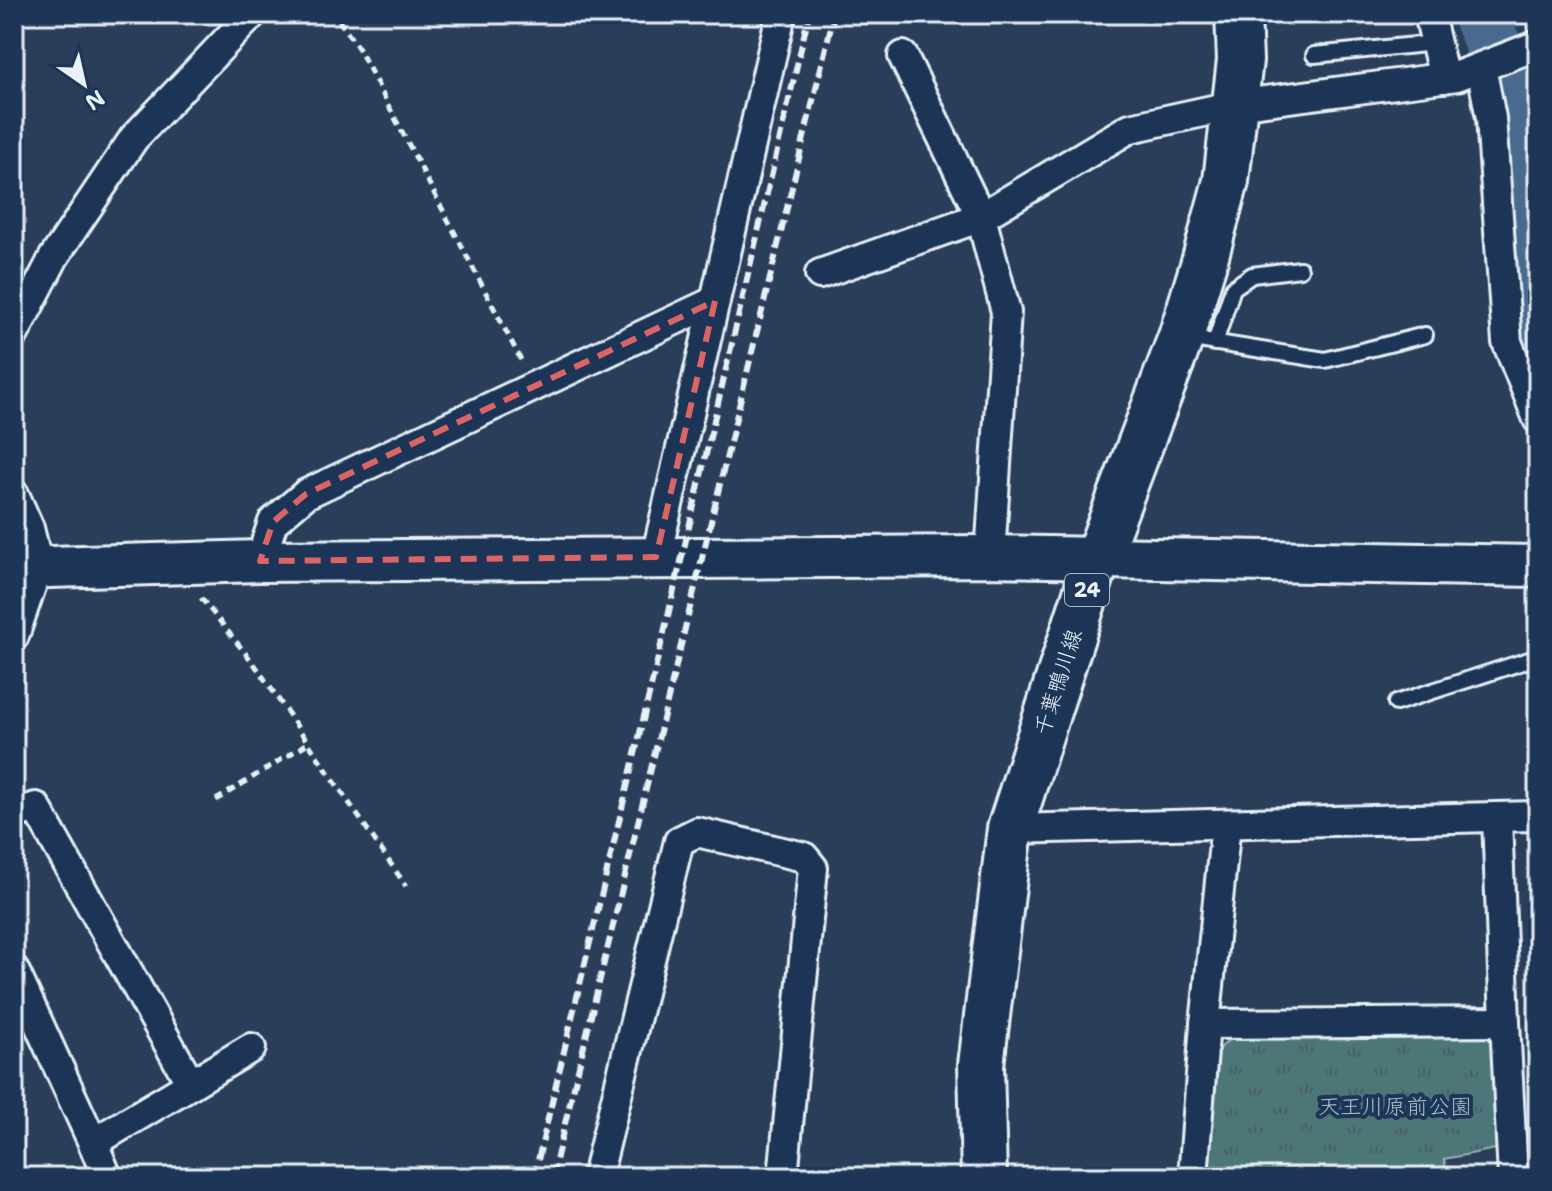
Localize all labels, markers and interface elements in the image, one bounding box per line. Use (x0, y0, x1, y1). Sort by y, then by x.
north arrow (44, 44, 124, 124)
text: N (80, 83, 110, 117)
road number: 24 (1065, 574, 1109, 606)
street label: 千葉鴨川線 (1027, 625, 1089, 739)
park label: 天王川原前公園 (1318, 1092, 1472, 1121)

